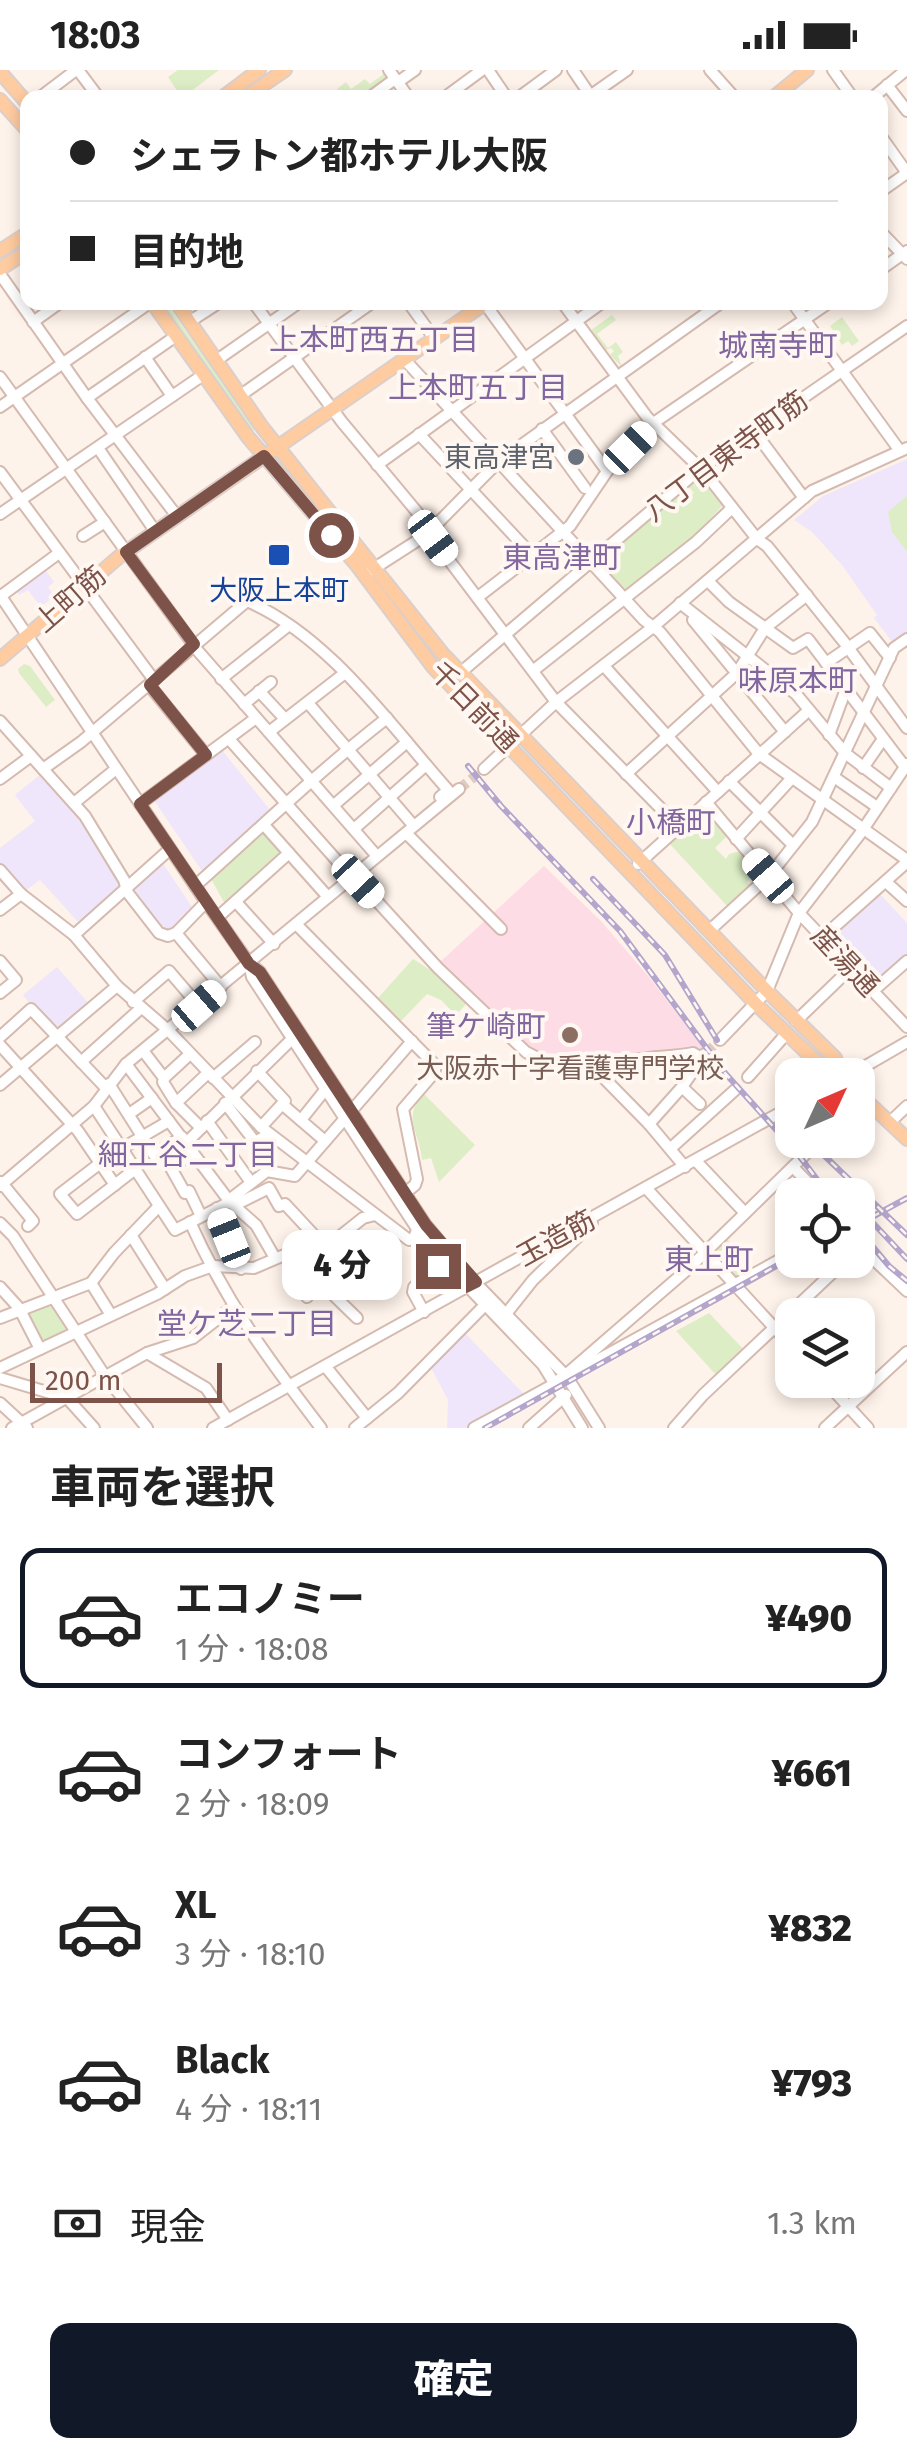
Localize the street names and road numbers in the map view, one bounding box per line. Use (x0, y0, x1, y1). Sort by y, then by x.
street label: 八丁目東寺町筋 (638, 384, 814, 528)
street label: 上町筋 (27, 559, 113, 639)
street label: 千日前通 (423, 655, 525, 759)
street label: 産湯通 (804, 919, 886, 1003)
street label: 玉造筋 (511, 1203, 601, 1273)

